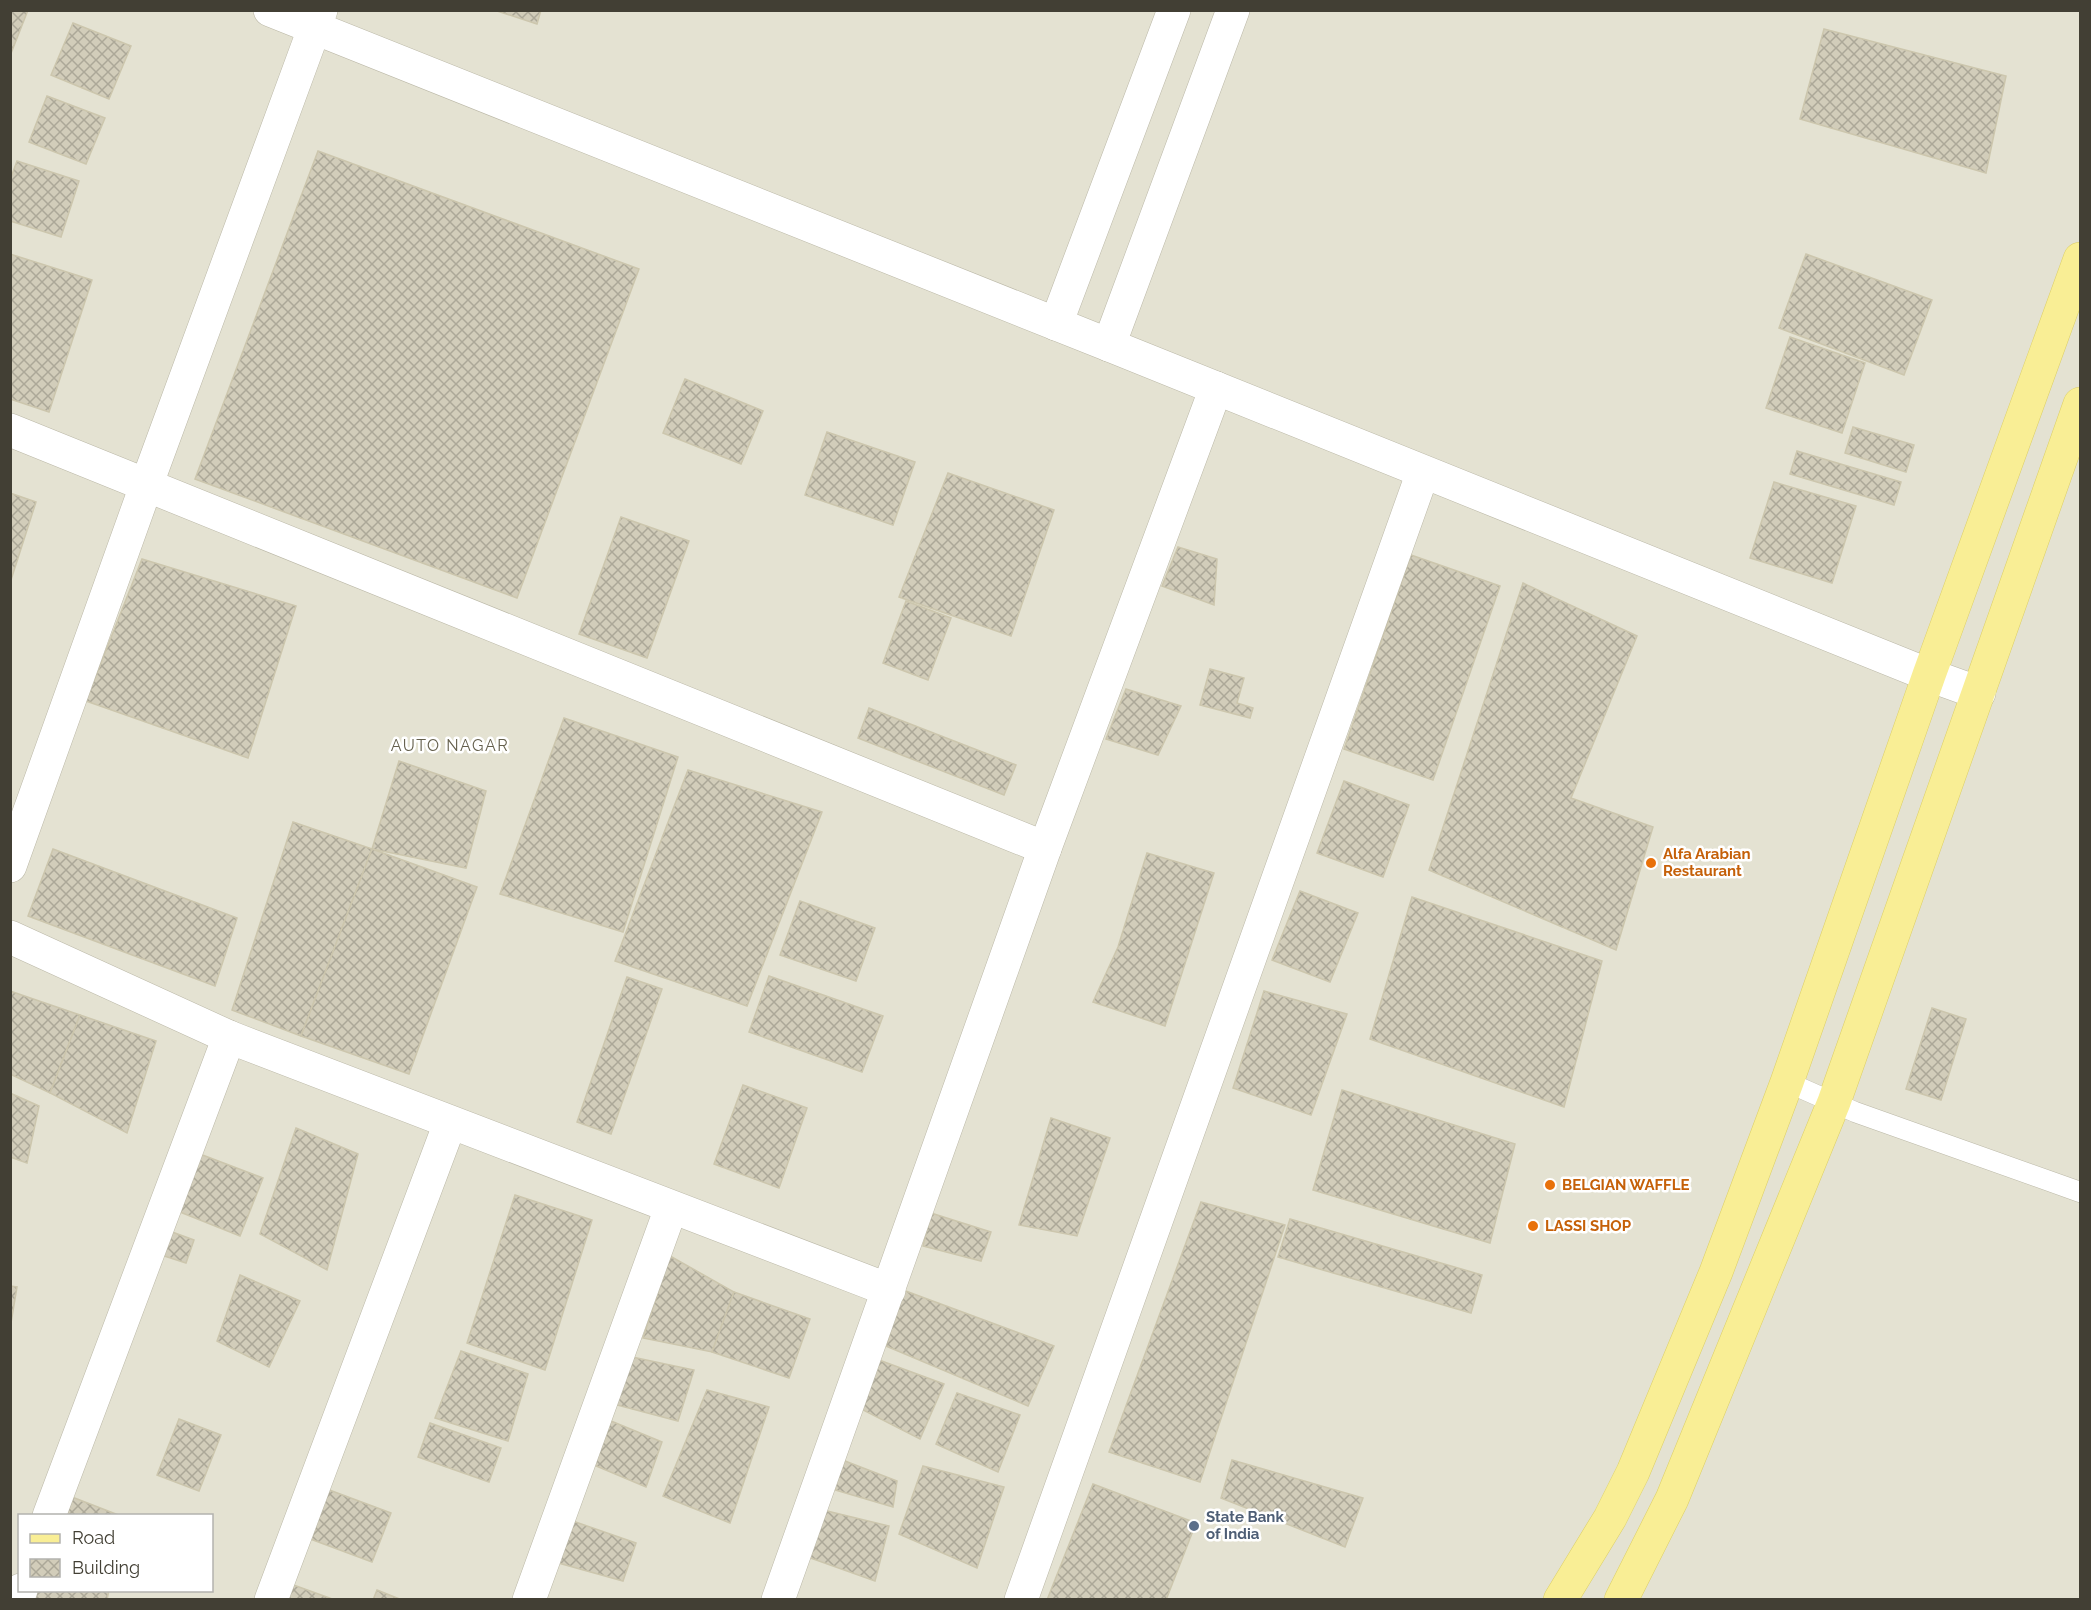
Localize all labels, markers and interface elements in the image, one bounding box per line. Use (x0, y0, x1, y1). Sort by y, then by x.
district label: AUTO NAGAR (391, 736, 509, 755)
place label: Alfa Arabian Restaurant (1663, 845, 1750, 880)
marker: Alfa Arabian Restaurant (1644, 856, 1658, 870)
place label: BELGIAN WAFFLE (1562, 1176, 1689, 1194)
marker: BELGIAN WAFFLE (1543, 1178, 1557, 1192)
place label: LASSI SHOP (1545, 1217, 1632, 1235)
marker: LASSI SHOP (1526, 1219, 1540, 1233)
place label: State Bank of India (1206, 1508, 1284, 1543)
legend (18, 1514, 213, 1592)
marker: State Bank of India (1187, 1519, 1201, 1533)
text: Road (72, 1527, 115, 1548)
text: Building (72, 1557, 140, 1578)

